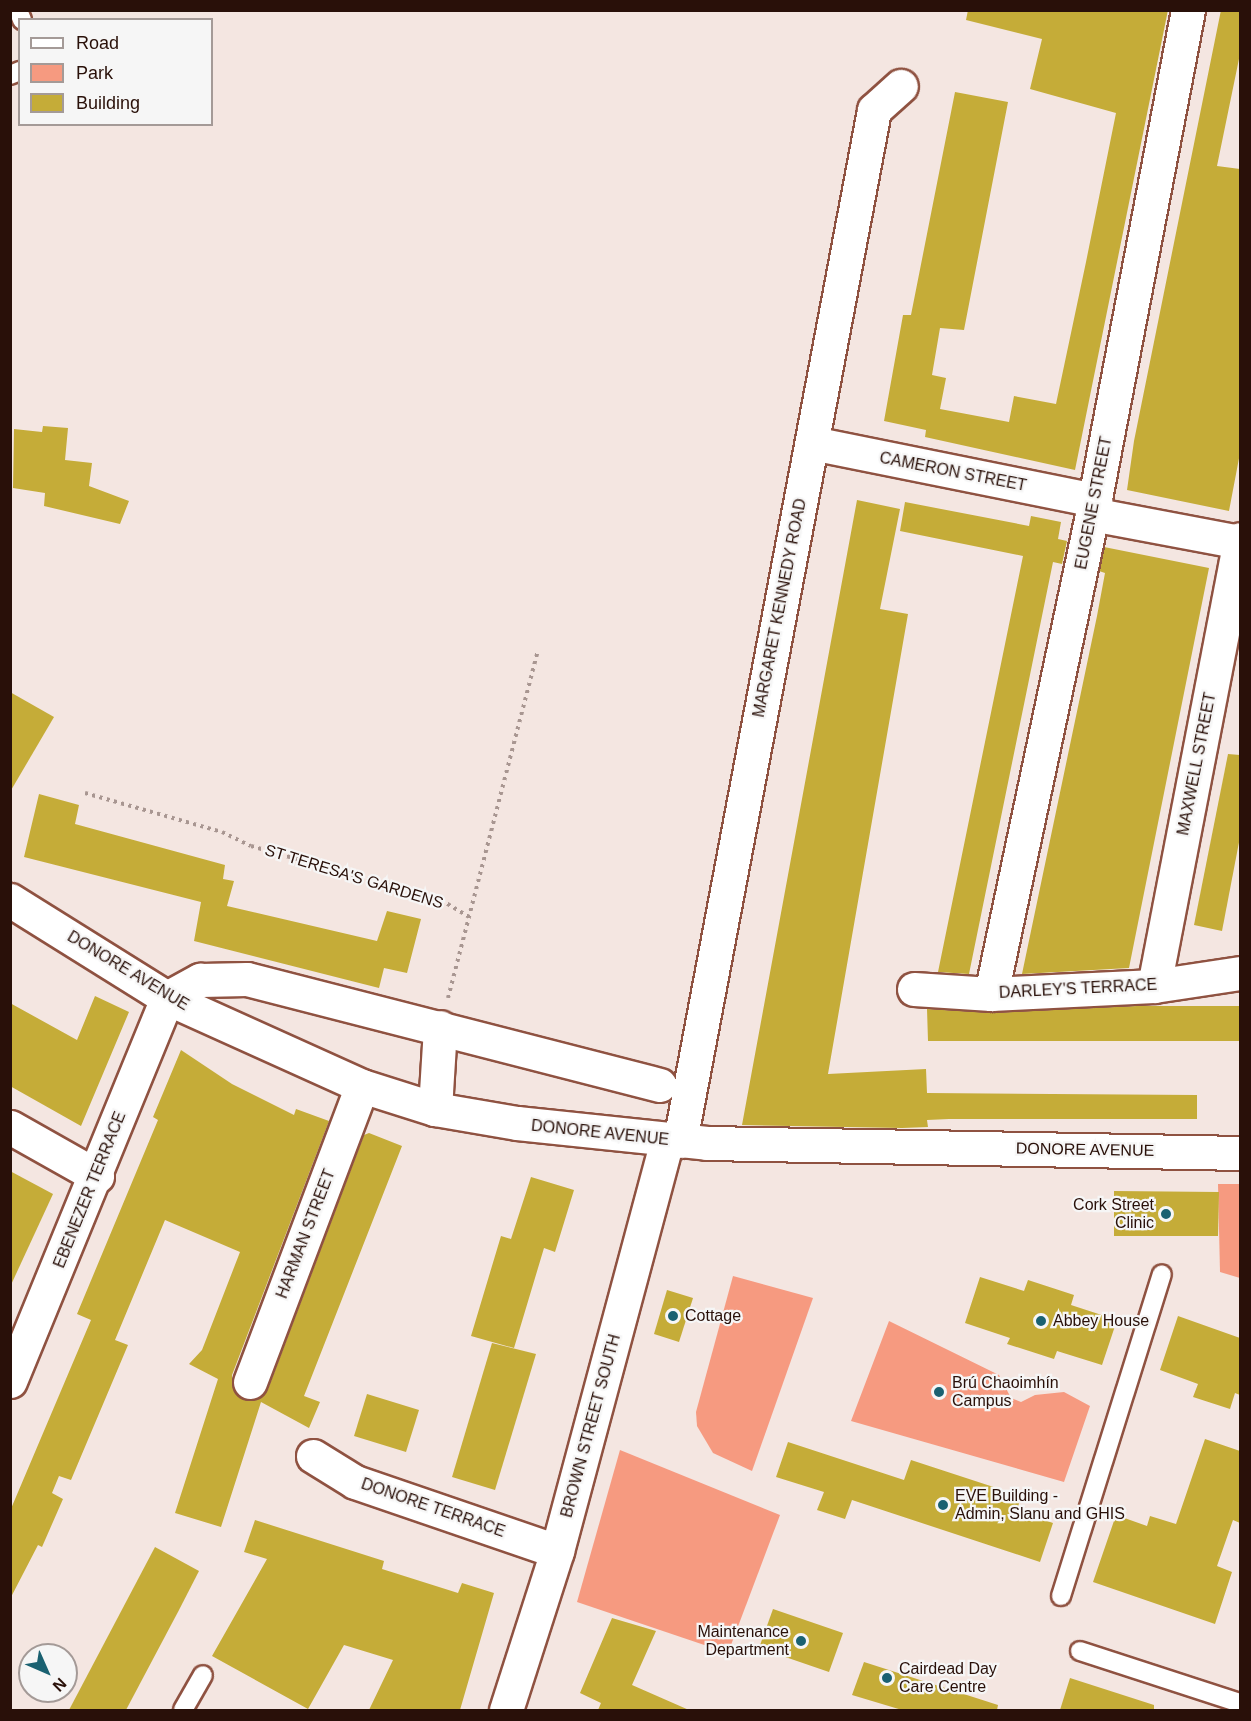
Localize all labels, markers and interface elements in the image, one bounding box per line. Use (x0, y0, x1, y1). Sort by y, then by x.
legend (18, 18, 213, 126)
text: Road (76, 33, 119, 53)
text: Park (76, 63, 113, 83)
text: Building (76, 93, 140, 113)
street label: EUGENE STREET (1072, 435, 1116, 571)
street label: CAMERON STREET (878, 448, 1028, 496)
street label: MARGARET KENNEDY ROAD (749, 497, 811, 719)
street label: MAXWELL STREET (1174, 691, 1220, 837)
street label: ST TERESA'S GARDENS (262, 841, 446, 913)
street label: DONORE AVENUE (63, 927, 193, 1015)
street label: DARLEY'S TERRACE (998, 975, 1158, 1003)
street label: EBENEZER TERRACE (50, 1109, 130, 1271)
street label: DONORE AVENUE (530, 1116, 670, 1150)
street label: DONORE AVENUE (1015, 1139, 1155, 1161)
street label: HARMAN STREET (273, 1167, 339, 1301)
place label: Cork Street Clinic (1073, 1195, 1154, 1233)
marker: Cork Street Clinic (1159, 1207, 1173, 1221)
place label: Cottage (685, 1306, 741, 1326)
marker: Cottage (666, 1309, 680, 1323)
place label: Abbey House (1053, 1311, 1149, 1331)
marker: Abbey House (1034, 1314, 1048, 1328)
street label: BROWN STREET SOUTH (557, 1332, 625, 1520)
place label: Brú Chaoimhín Campus (952, 1373, 1059, 1411)
marker: Brú Chaoimhín Campus (930, 1383, 948, 1401)
street label: DONORE TERRACE (358, 1474, 508, 1542)
place label: EVE Building - Admin, Slanu and GHIS (955, 1486, 1125, 1524)
marker: EVE Building - Admin, Slanu and GHIS (936, 1498, 950, 1512)
place label: Maintenance Department (697, 1622, 789, 1660)
marker: Maintenance Department (794, 1634, 808, 1648)
north arrow (18, 1643, 78, 1703)
place label: Cairdead Day Care Centre (899, 1659, 997, 1697)
marker: Cairdead Day Care Centre (880, 1671, 894, 1685)
text: N (50, 1675, 70, 1695)

